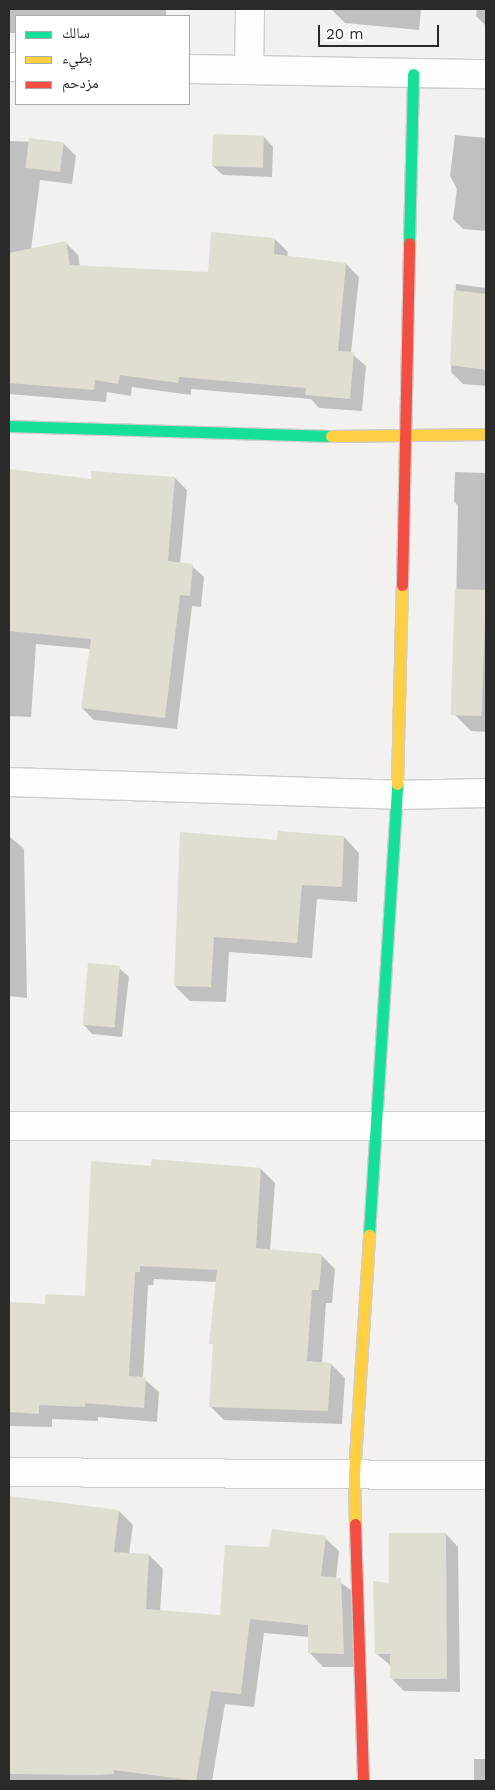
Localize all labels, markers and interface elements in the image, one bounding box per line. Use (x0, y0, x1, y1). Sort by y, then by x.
legend (15, 15, 190, 105)
scale bar (320, 15, 441, 47)
text: سالك (62, 24, 90, 42)
text: 20 m (326, 25, 364, 43)
text: بطيء (62, 49, 92, 67)
text: مزدحم (62, 74, 99, 92)

